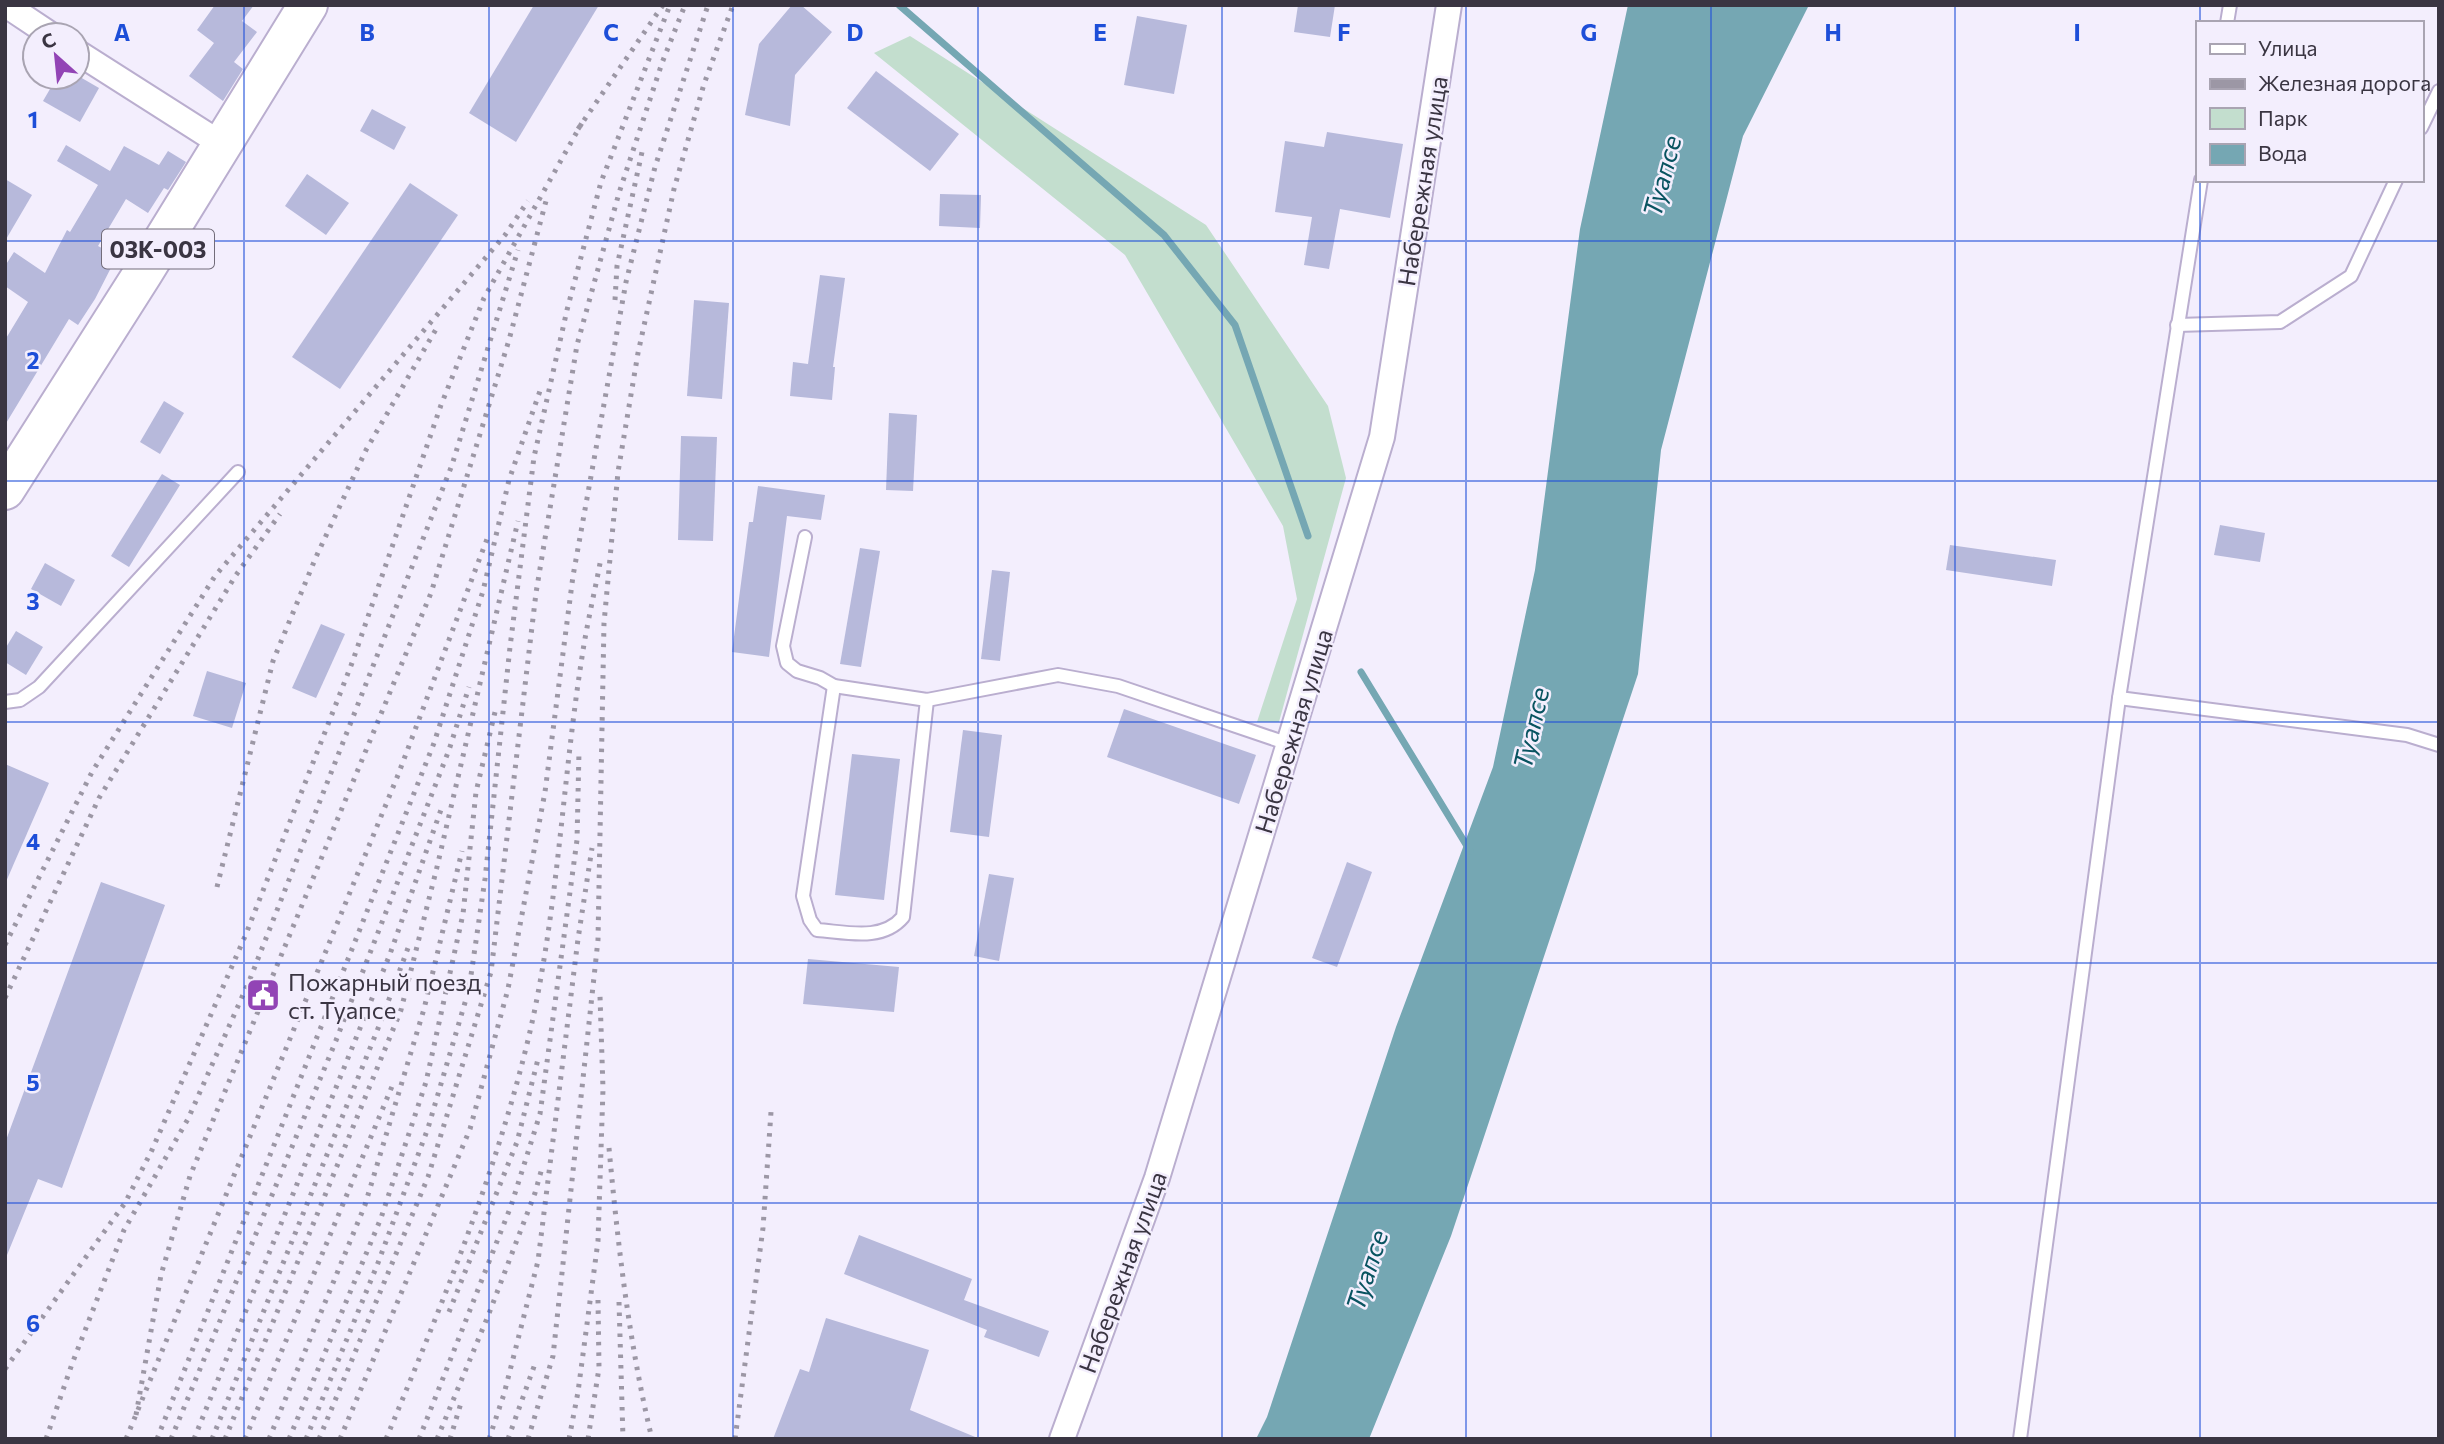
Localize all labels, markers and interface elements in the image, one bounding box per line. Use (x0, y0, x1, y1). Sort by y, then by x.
text: A (114, 18, 131, 46)
text: B (359, 18, 375, 46)
text: C (603, 18, 619, 46)
text: D (847, 18, 864, 46)
text: E (1093, 18, 1107, 46)
text: F (1337, 18, 1351, 46)
text: G (1581, 18, 1597, 46)
text: H (1824, 18, 1842, 46)
text: I (2073, 18, 2081, 46)
north arrow (21, 21, 91, 91)
legend (2196, 21, 2423, 182)
text: С (37, 27, 59, 54)
text: Улица (2258, 35, 2317, 60)
text: Железная дорога (2258, 70, 2431, 95)
street label: Набережная улица (1391, 74, 1453, 288)
text: 1 (28, 105, 38, 133)
text: Парк (2258, 105, 2308, 130)
water label: Туапсе (1635, 132, 1687, 220)
text: Вода (2258, 140, 2307, 165)
road number: 03К-003 (102, 230, 214, 268)
text: 2 (26, 346, 40, 374)
text: 3 (26, 587, 40, 615)
street label: Набережная улица (1248, 625, 1338, 837)
water label: Туапсе (1506, 684, 1555, 772)
text: 4 (26, 827, 40, 855)
place label: Пожарный поезд ст. Туапсе (288, 967, 481, 1024)
public building icon: Пожарный поезд ст. Туапсе (244, 976, 282, 1014)
text: 5 (26, 1068, 40, 1096)
street label: Набережная улица (1072, 1167, 1172, 1377)
water label: Туапсе (1338, 1225, 1394, 1314)
text: 6 (26, 1309, 40, 1337)

